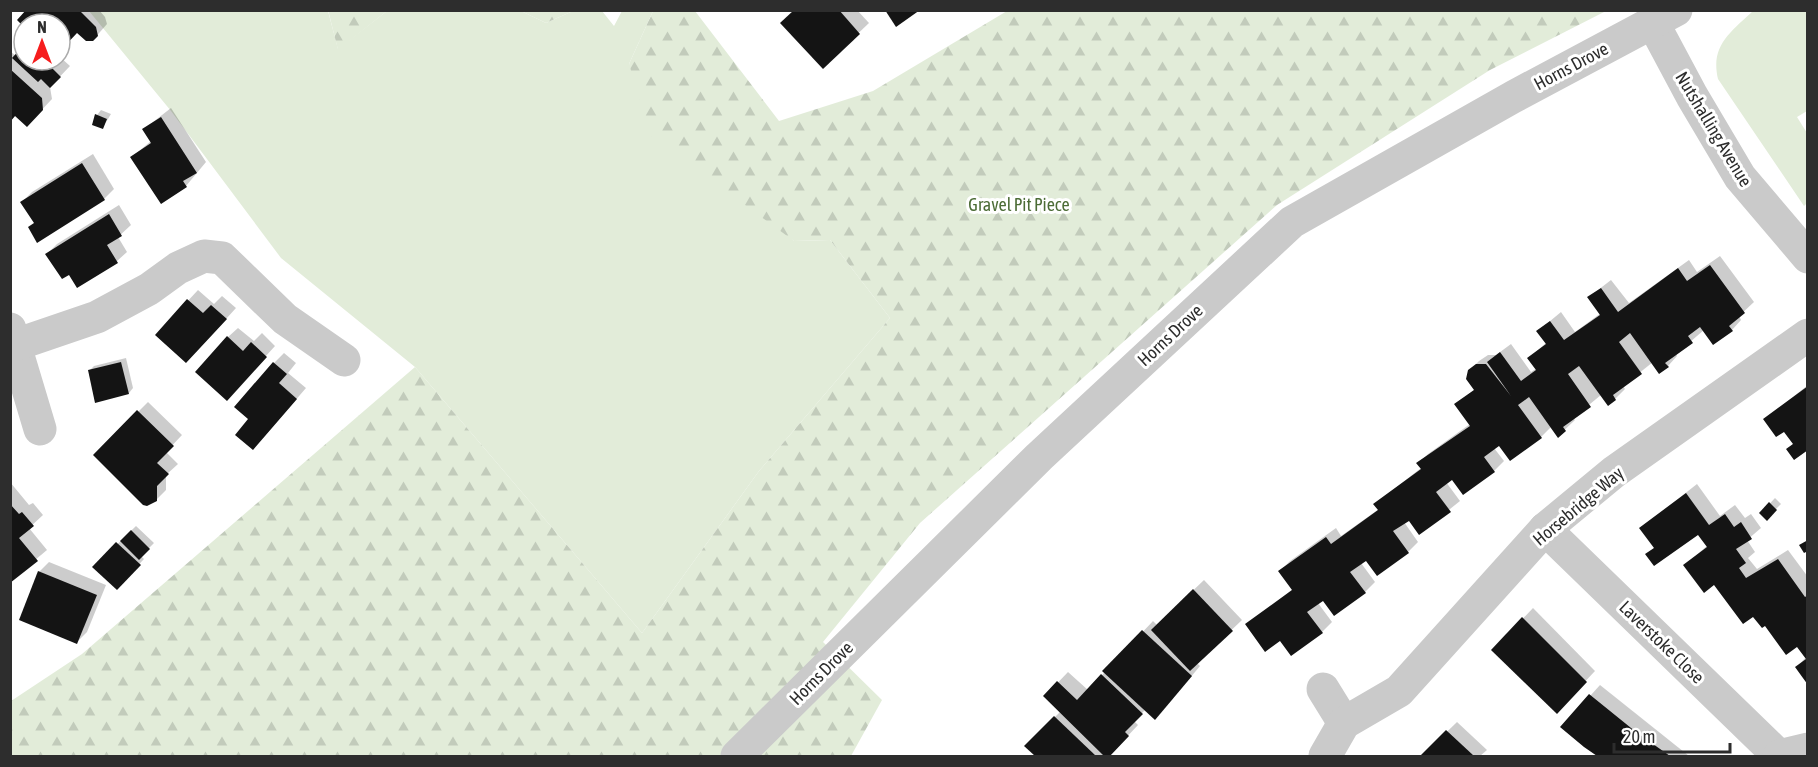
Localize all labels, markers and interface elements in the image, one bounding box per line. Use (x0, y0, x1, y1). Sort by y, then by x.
north arrow (12, 12, 72, 72)
text: N (37, 18, 47, 36)
street label: Horns Drove (1530, 38, 1612, 94)
street label: Nutshalling Avenue (1671, 68, 1757, 190)
park label: Gravel Pit Piece (968, 194, 1070, 215)
street label: Horns Drove (1133, 300, 1207, 370)
street label: Horsebridge Way (1529, 462, 1627, 550)
street label: Laverstoke Close (1615, 596, 1709, 688)
street label: Horns Drove (785, 637, 857, 709)
scale bar (1614, 716, 1730, 754)
text: 20 m (1623, 726, 1655, 747)

